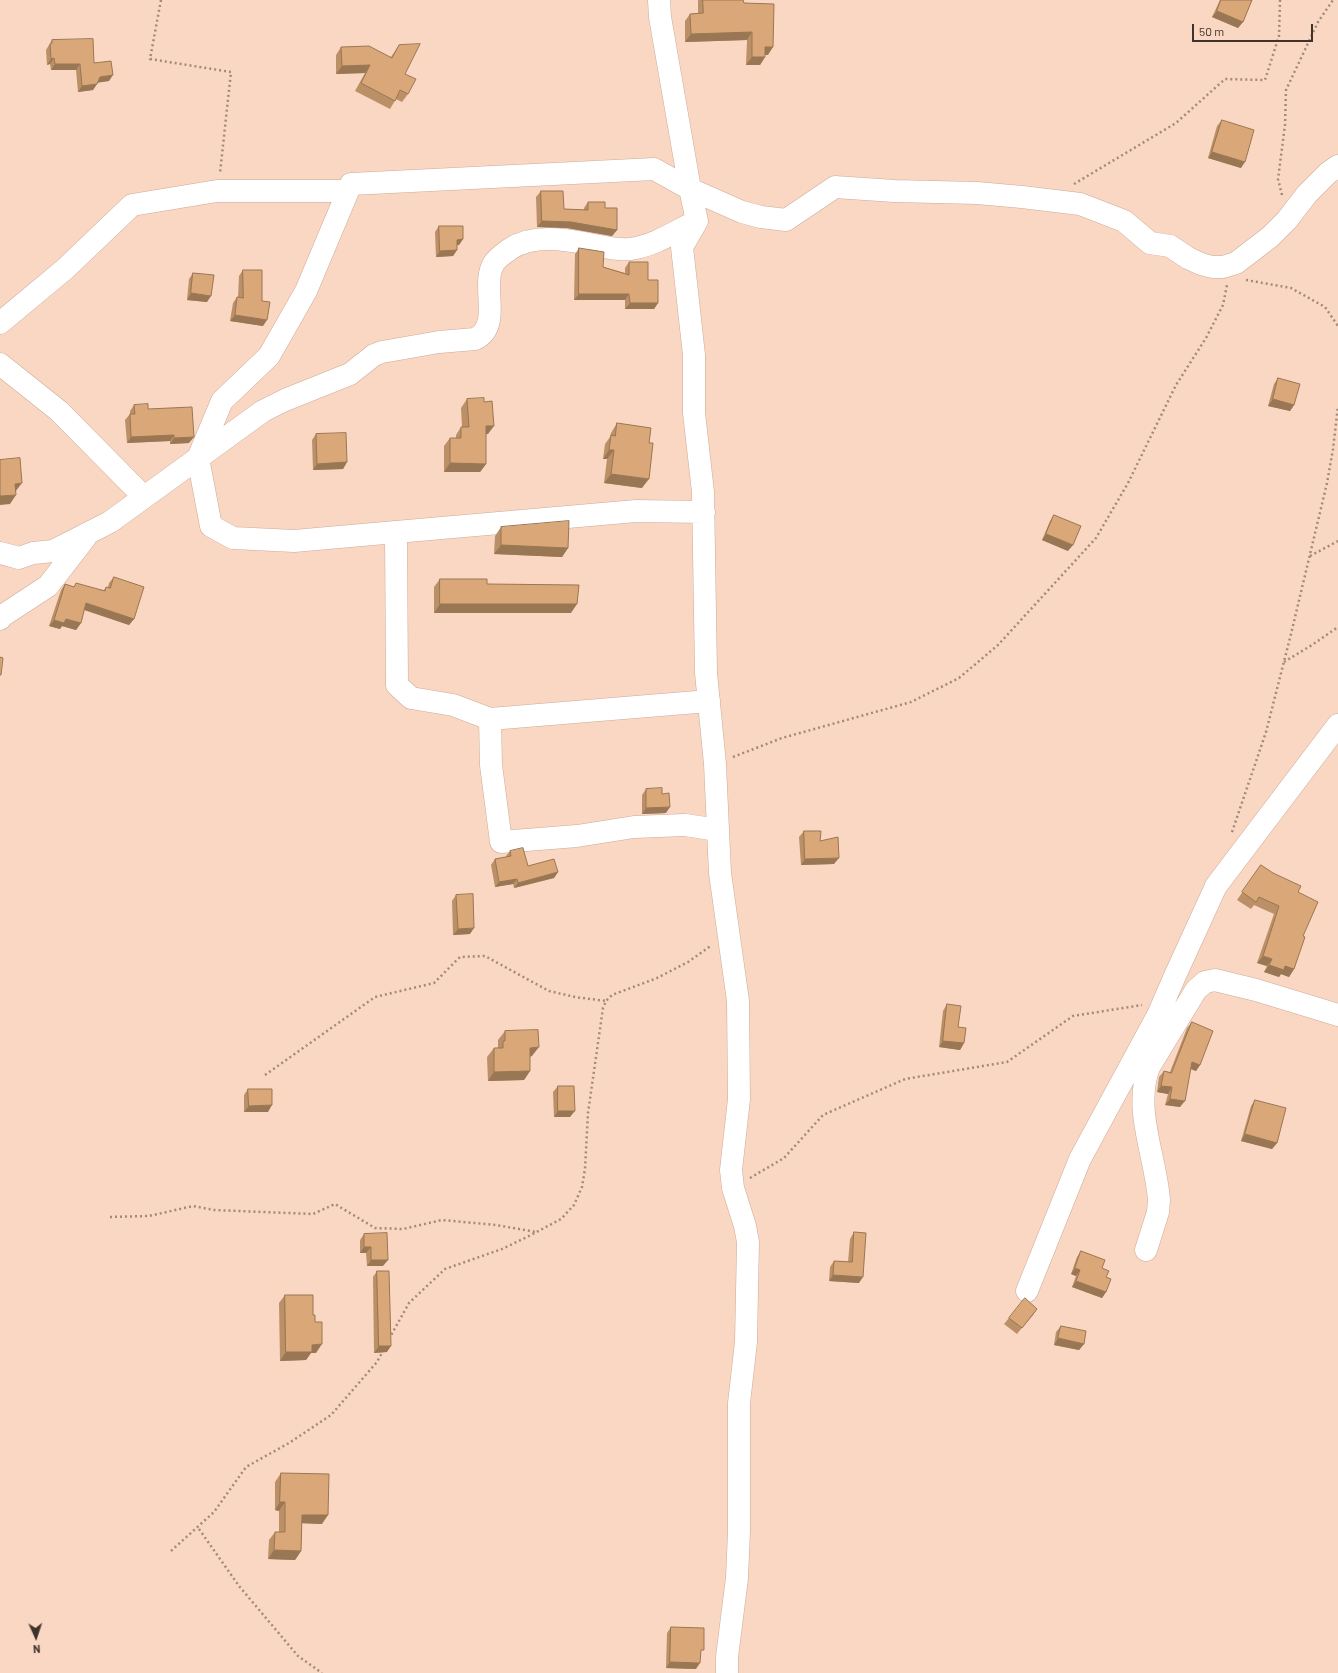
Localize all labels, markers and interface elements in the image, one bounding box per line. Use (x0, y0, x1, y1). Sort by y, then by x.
scale bar (1194, 16, 1315, 42)
text: 50 m (1199, 24, 1224, 38)
north arrow (16, 1617, 56, 1657)
text: N (33, 1643, 41, 1656)

